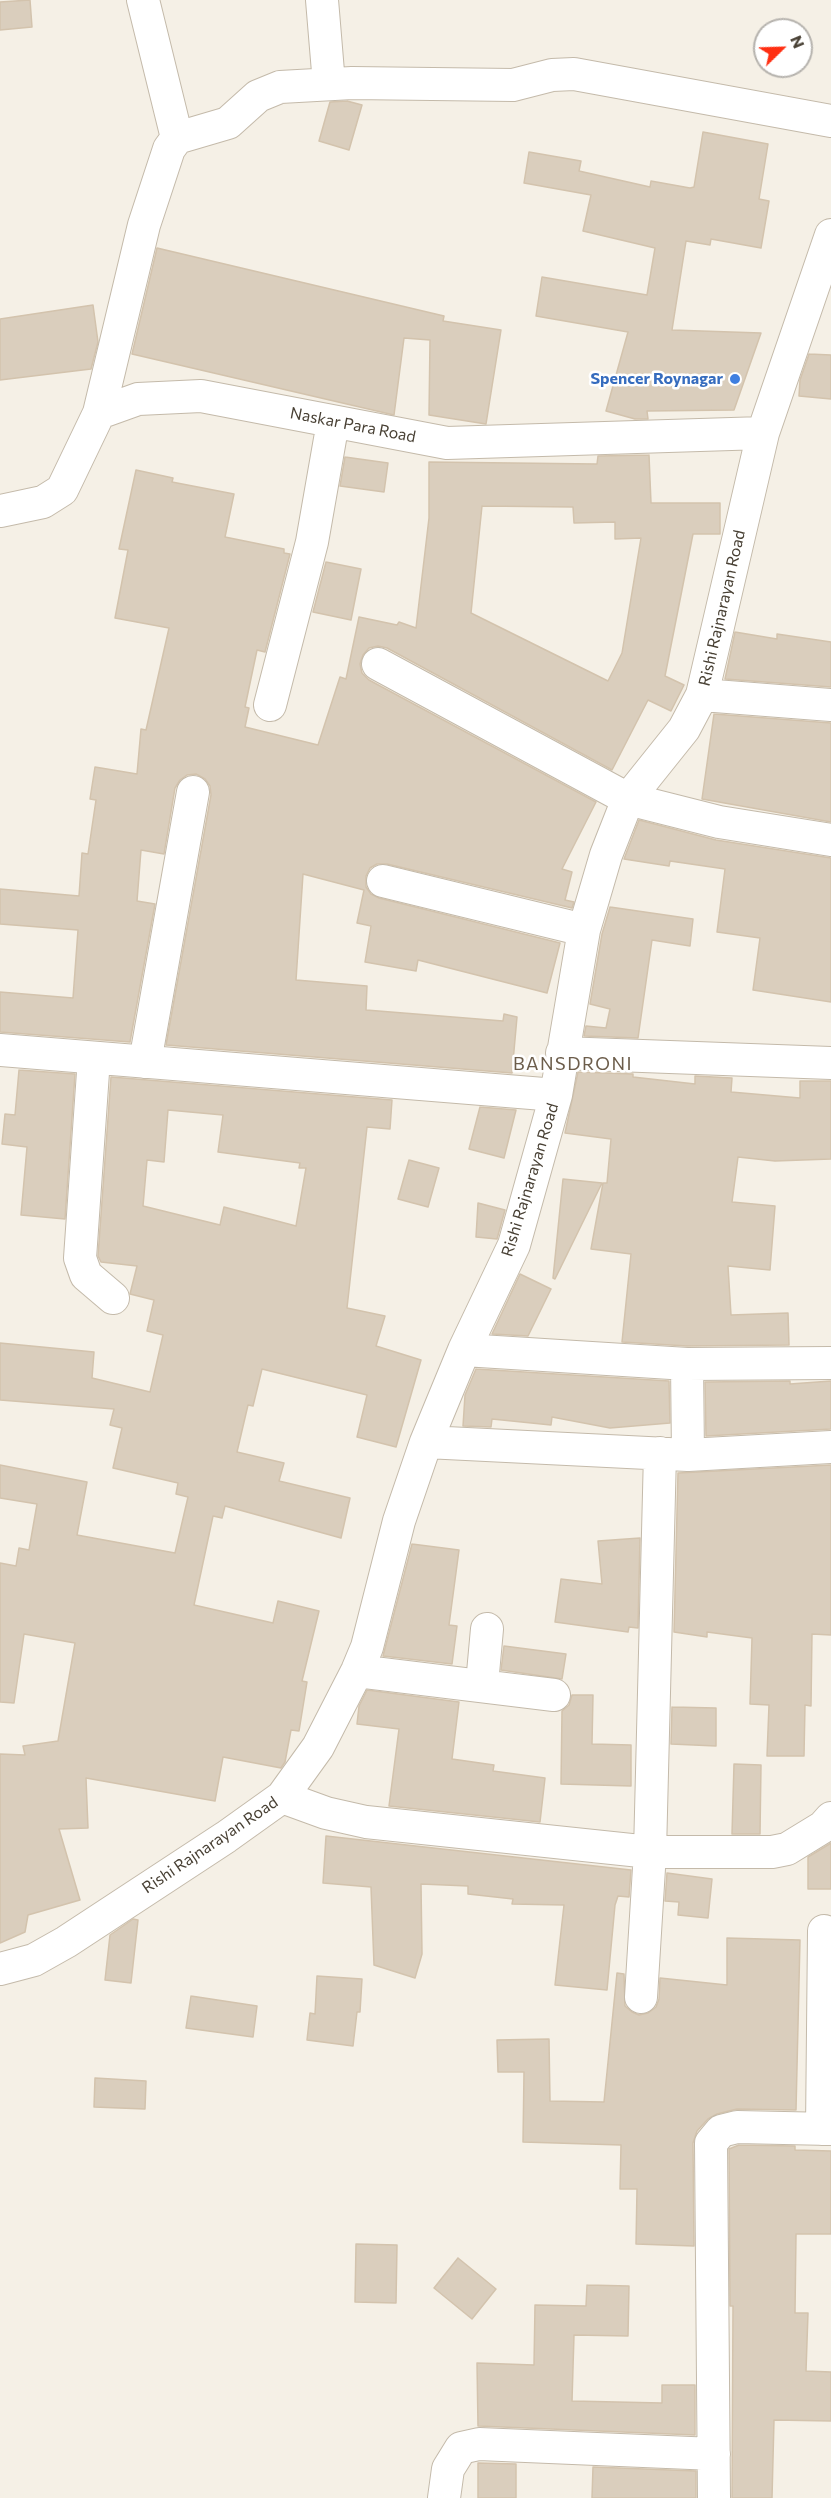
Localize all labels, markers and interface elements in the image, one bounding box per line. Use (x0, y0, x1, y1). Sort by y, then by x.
north arrow (753, 18, 813, 78)
text: N (787, 32, 809, 51)
place label: Spencer Roynagar (590, 369, 723, 389)
marker: Spencer Roynagar (728, 372, 742, 386)
street label: Naskar Para Road (289, 403, 417, 447)
street label: Rishi Rajnarayan Road (695, 528, 749, 688)
district label: BANSDRONI (513, 1053, 633, 1075)
street label: Rishi Rajnarayan Road (497, 1101, 563, 1259)
street label: Rishi Rajnarayan Road (138, 1792, 282, 1898)

